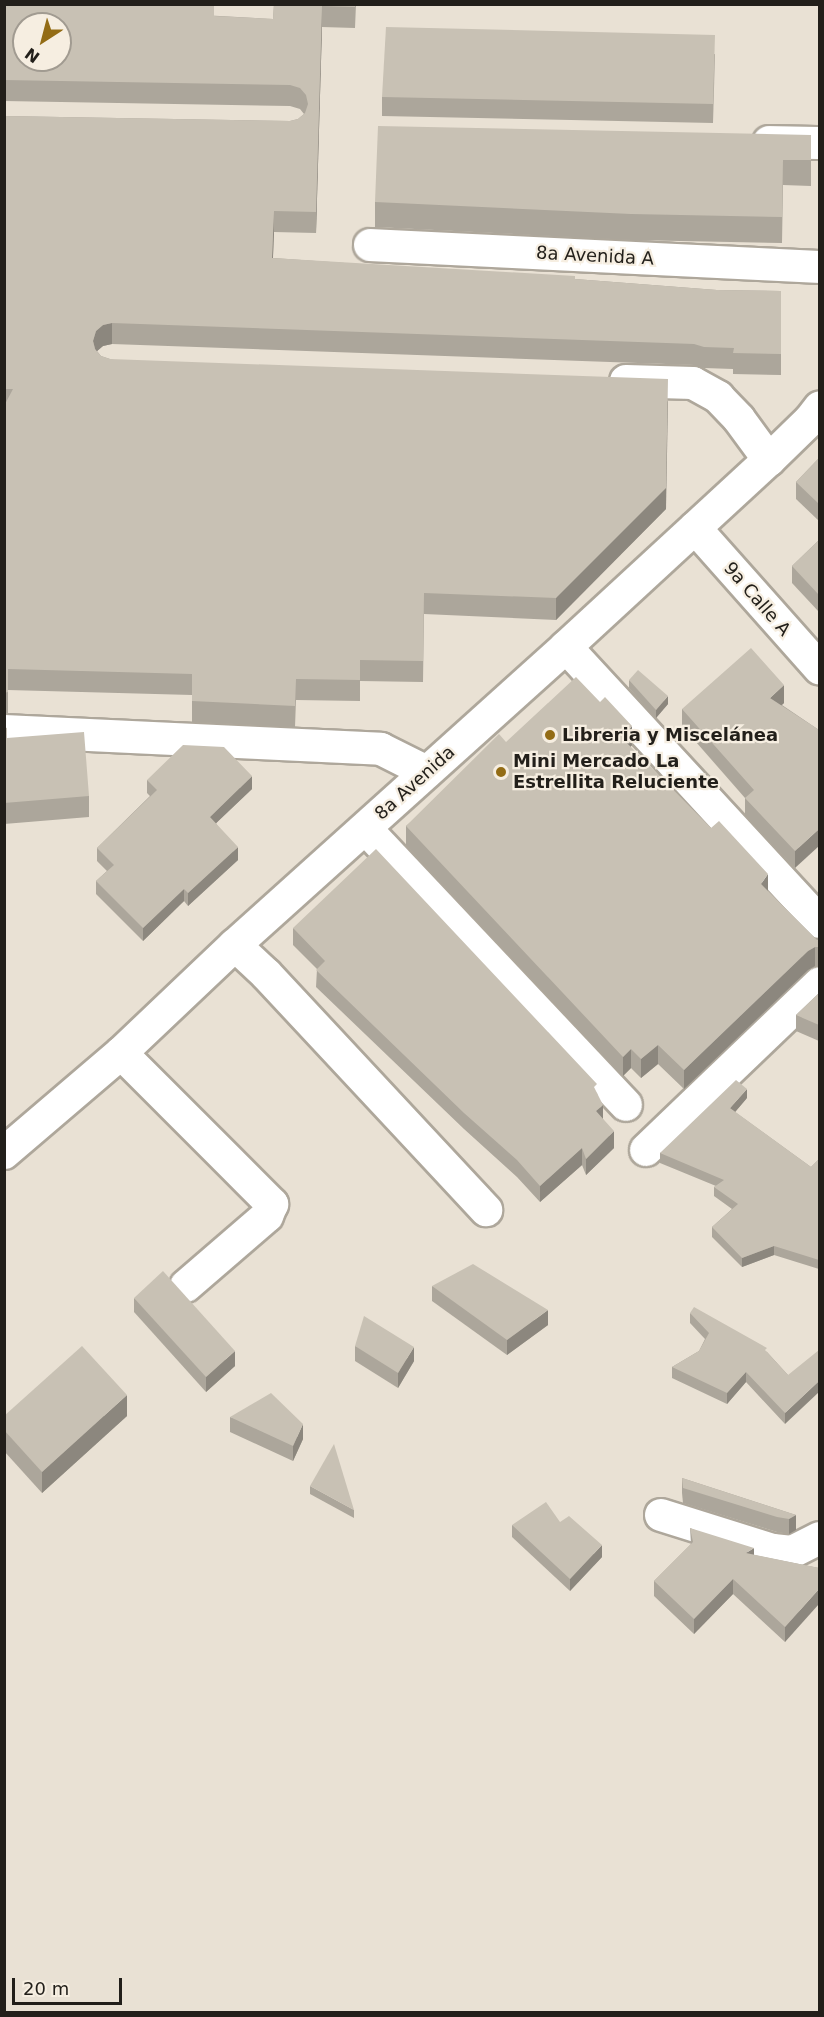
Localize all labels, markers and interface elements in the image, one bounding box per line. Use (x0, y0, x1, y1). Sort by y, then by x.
north arrow (12, 12, 72, 72)
text: N (21, 44, 43, 67)
street label: 8a Avenida A (535, 242, 655, 270)
street label: 9a Calle A (719, 558, 795, 640)
place label: Libreria y Miscelánea (562, 724, 778, 746)
marker: Libreria y Miscelánea (543, 728, 557, 742)
street label: 8a Avenida (371, 741, 459, 825)
place label: Mini Mercado La Estrellita Reluciente (513, 751, 719, 794)
marker: Mini Mercado La Estrellita Reluciente (494, 765, 508, 779)
scale bar (15, 1966, 124, 2004)
text: 20 m (23, 1978, 69, 1999)

